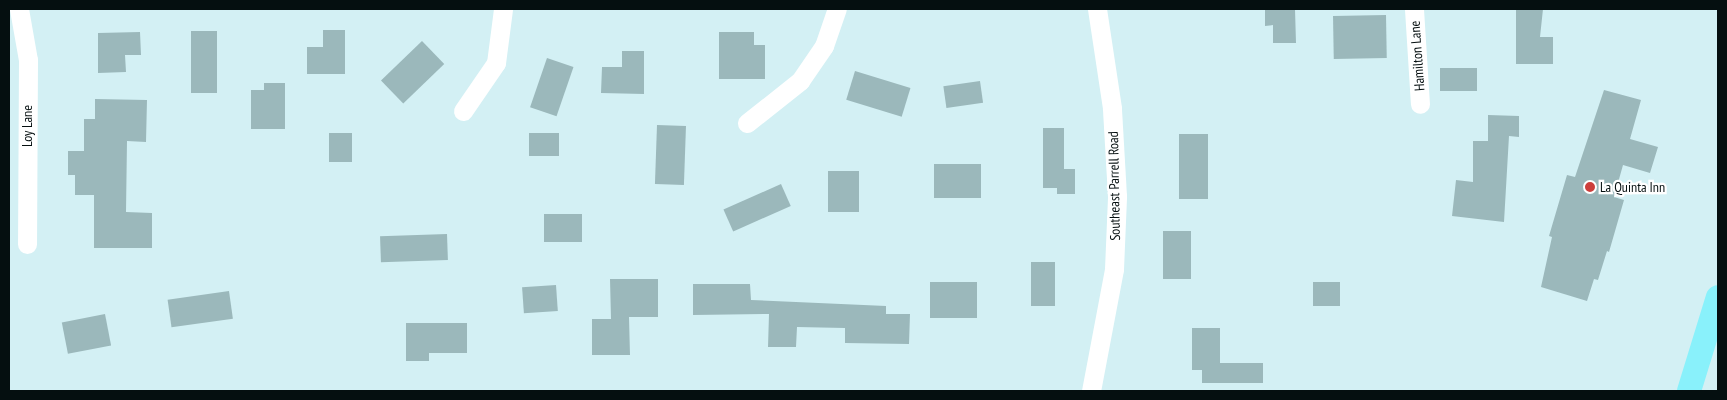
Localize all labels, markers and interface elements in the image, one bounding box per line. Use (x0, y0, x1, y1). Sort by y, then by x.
street label: Hamilton Lane (1406, 20, 1428, 92)
street label: Loy Lane (19, 105, 35, 147)
street label: Southeast Parrell Road (1105, 131, 1123, 241)
place label: La Quinta Inn (1600, 179, 1665, 195)
marker: La Quinta Inn (1584, 181, 1596, 193)

